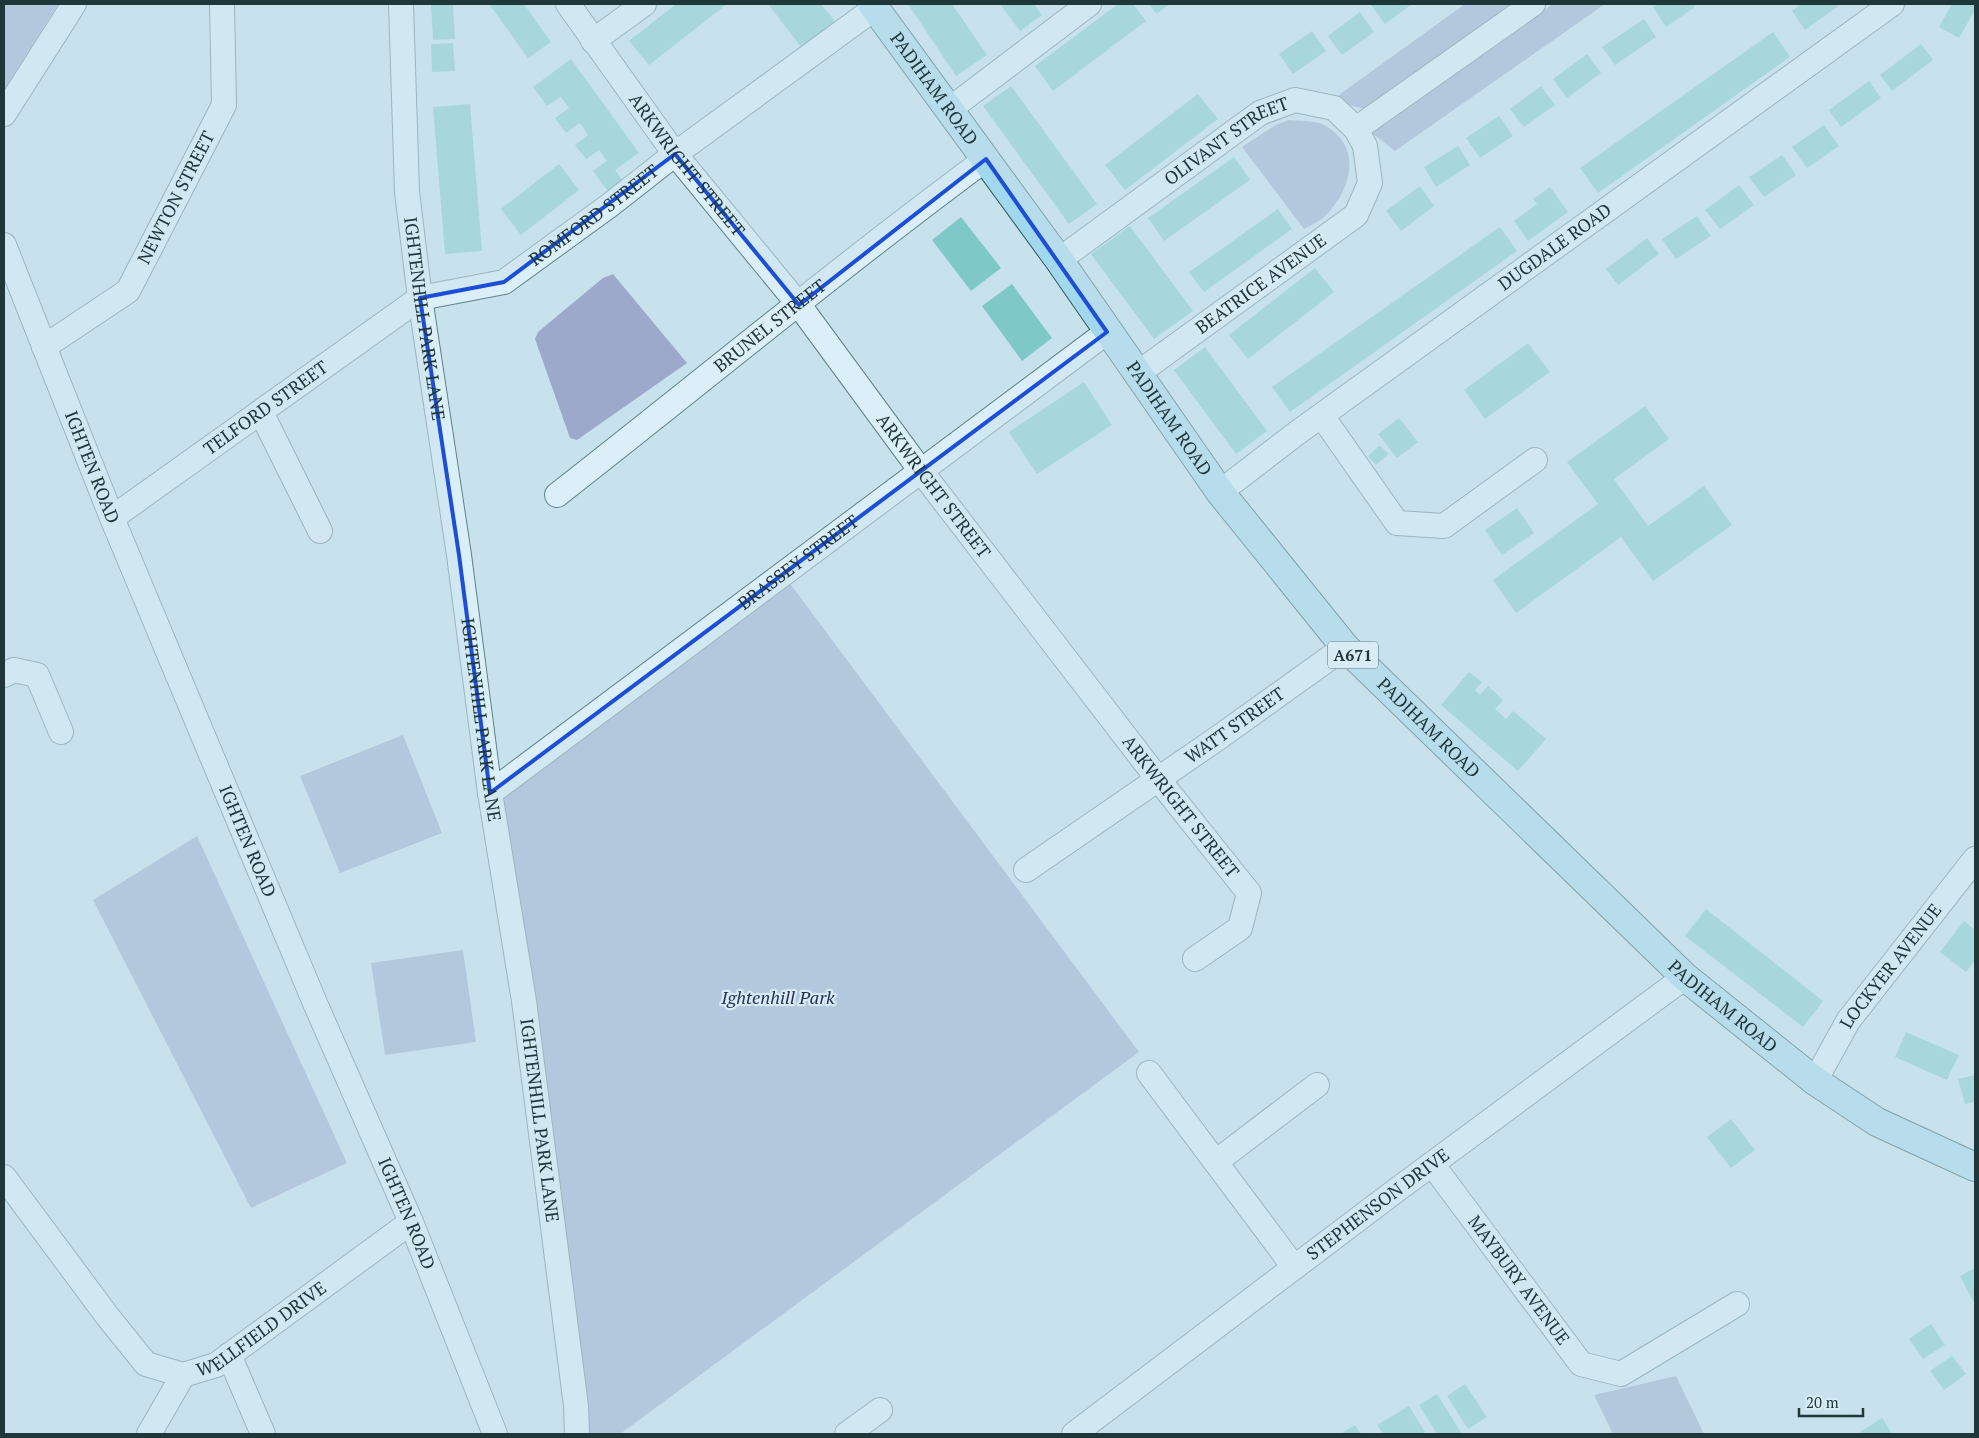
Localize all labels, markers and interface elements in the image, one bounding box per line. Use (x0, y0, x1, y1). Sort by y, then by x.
street label: PADIHAM ROAD (885, 27, 984, 150)
street label: ARKWRIGHT STREET (624, 88, 751, 241)
street label: OLIVANT STREET (1159, 90, 1292, 190)
street label: NEWTON STREET (131, 127, 220, 268)
street label: ROMFORD STREET (524, 158, 663, 271)
street label: DUGDALE ROAD (1493, 197, 1616, 295)
street label: IGHTENHILL PARK LANE (399, 215, 451, 422)
street label: BEATRICE AVENUE (1190, 228, 1331, 339)
street label: BRUNEL STREET (708, 273, 831, 377)
street label: TELFORD STREET (198, 355, 332, 460)
street label: PADIHAM ROAD (1122, 356, 1218, 480)
street label: IGHTEN ROAD (60, 407, 126, 527)
street label: ARKWRIGHT STREET (872, 408, 997, 563)
street label: BRASSEY STREET (733, 509, 863, 615)
street label: IGHTENHILL PARK LANE (456, 616, 507, 823)
road number: A671 (1328, 642, 1378, 668)
street label: PADIHAM ROAD (1373, 672, 1486, 783)
street label: WATT STREET (1180, 681, 1289, 768)
street label: ARKWRIGHT STREET (1118, 730, 1245, 882)
street label: IGHTEN ROAD (214, 781, 282, 901)
street label: LOCKYER AVENUE (1833, 898, 1947, 1032)
street label: PADIHAM ROAD (1663, 954, 1783, 1057)
park label: Ightenhill Park (720, 985, 835, 1009)
street label: IGHTENHILL PARK LANE (515, 1017, 565, 1224)
street label: STEPHENSON DRIVE (1301, 1142, 1454, 1265)
street label: IGHTEN ROAD (373, 1153, 442, 1273)
street label: MAYBURY AVENUE (1463, 1210, 1576, 1349)
street label: WELLFIELD DRIVE (193, 1275, 331, 1381)
scale bar (1799, 1386, 1863, 1418)
text: 20 m (1806, 1392, 1839, 1412)

